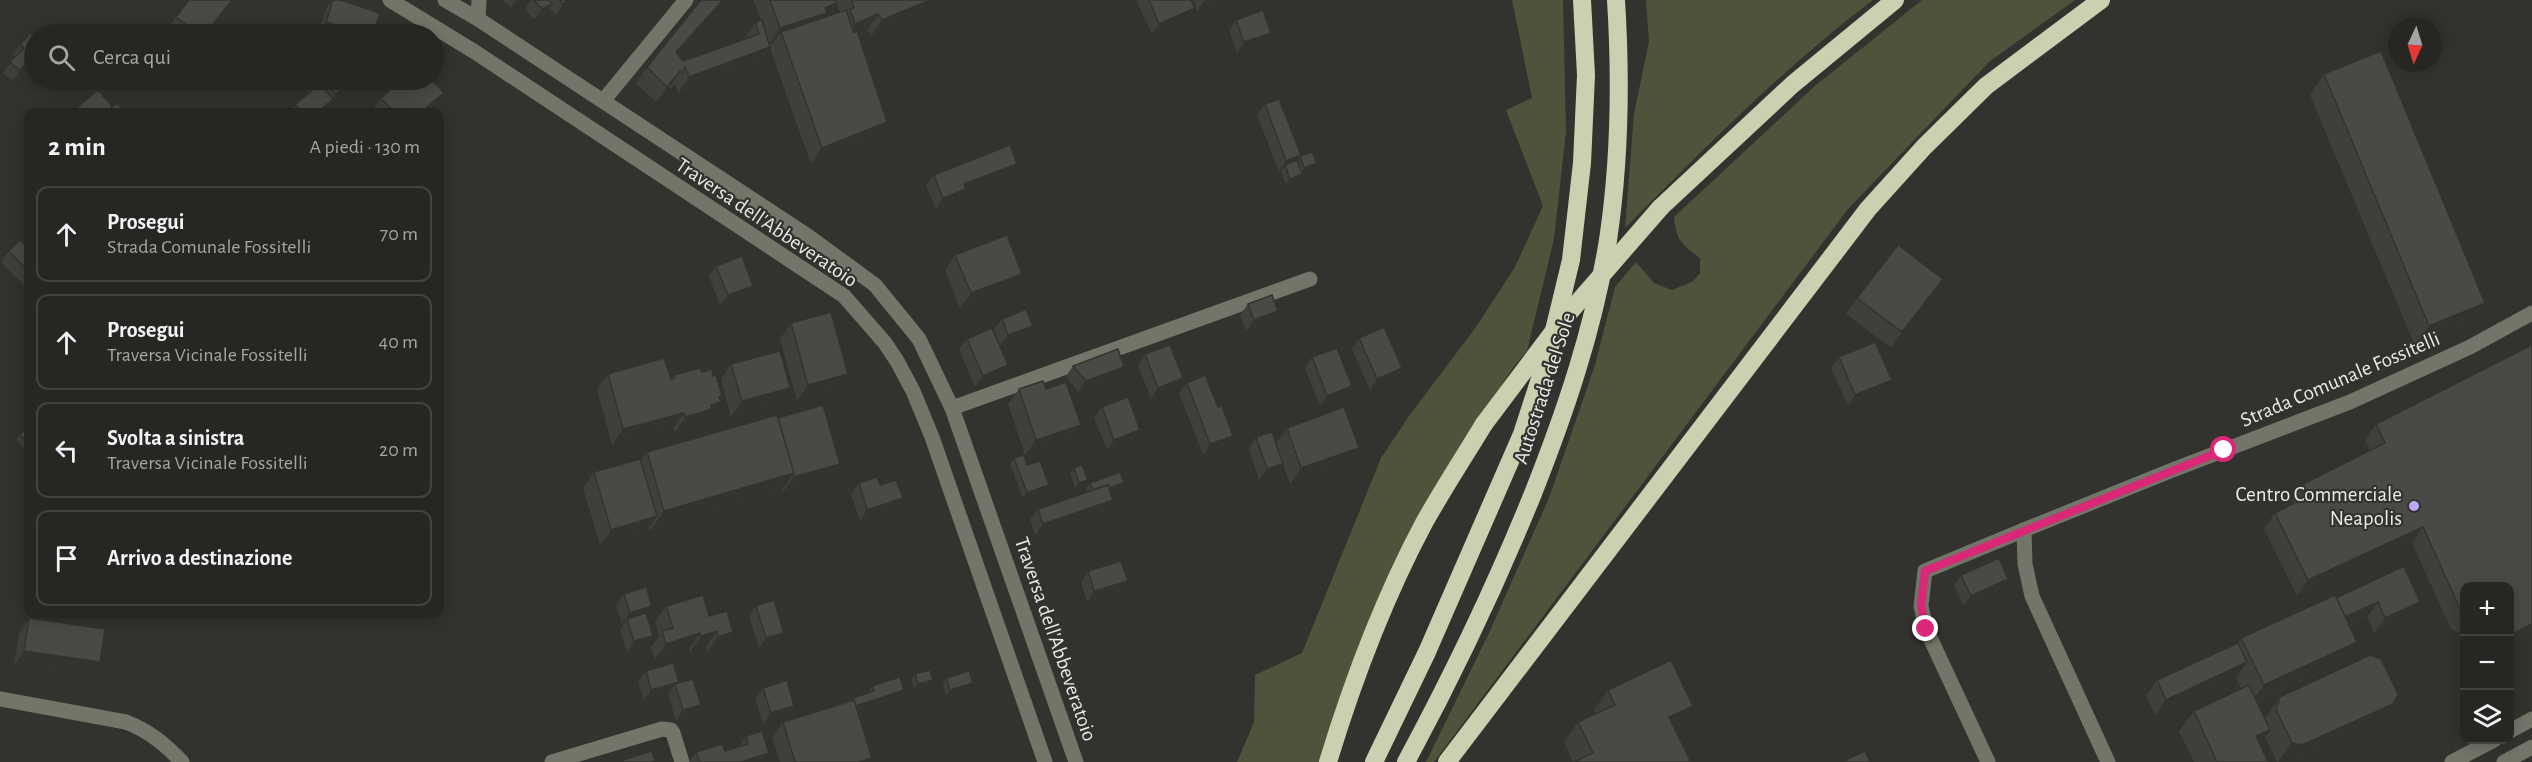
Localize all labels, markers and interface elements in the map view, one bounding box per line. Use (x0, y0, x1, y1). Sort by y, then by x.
north arrow (2388, 18, 2442, 72)
search box (24, 24, 444, 90)
icon: search (45, 41, 78, 74)
text: Cerca qui (93, 46, 171, 68)
text: 2 min (48, 134, 106, 160)
text: A piedi · 130 m (310, 137, 420, 157)
street label: Traversa dell'Abbeveratoio (672, 154, 861, 291)
text: Prosegui (107, 211, 184, 233)
icon: ahead (50, 218, 83, 251)
text: 70 m (380, 224, 418, 244)
text: Strada Comunale Fossitelli (107, 237, 311, 257)
street label: Autostrada del Sole (1510, 310, 1579, 466)
text: Prosegui (107, 319, 184, 341)
icon: ahead (50, 326, 83, 359)
street label: Strada Comunale Fossitelli (2237, 328, 2443, 431)
text: 40 m (379, 332, 418, 352)
text: Traversa Vicinale Fossitelli (107, 345, 308, 365)
text: Svolta a sinistra (107, 427, 244, 449)
icon: left (50, 434, 83, 467)
route start (2210, 436, 2236, 462)
text: 20 m (379, 440, 418, 460)
text: Traversa Vicinale Fossitelli (107, 453, 308, 473)
place label: Centro Commerciale Neapolis (2236, 484, 2402, 529)
marker: Centro Commerciale Neapolis (2407, 499, 2421, 513)
street label: Traversa dell'Abbeveratoio (1011, 534, 1100, 744)
icon: arrive (50, 542, 83, 575)
text: Arrivo a destinazione (107, 547, 292, 569)
map controls (2460, 582, 2514, 744)
button: + (2460, 582, 2514, 636)
route end (1912, 615, 1938, 641)
button: − (2460, 636, 2514, 690)
button: layers (2460, 690, 2514, 744)

